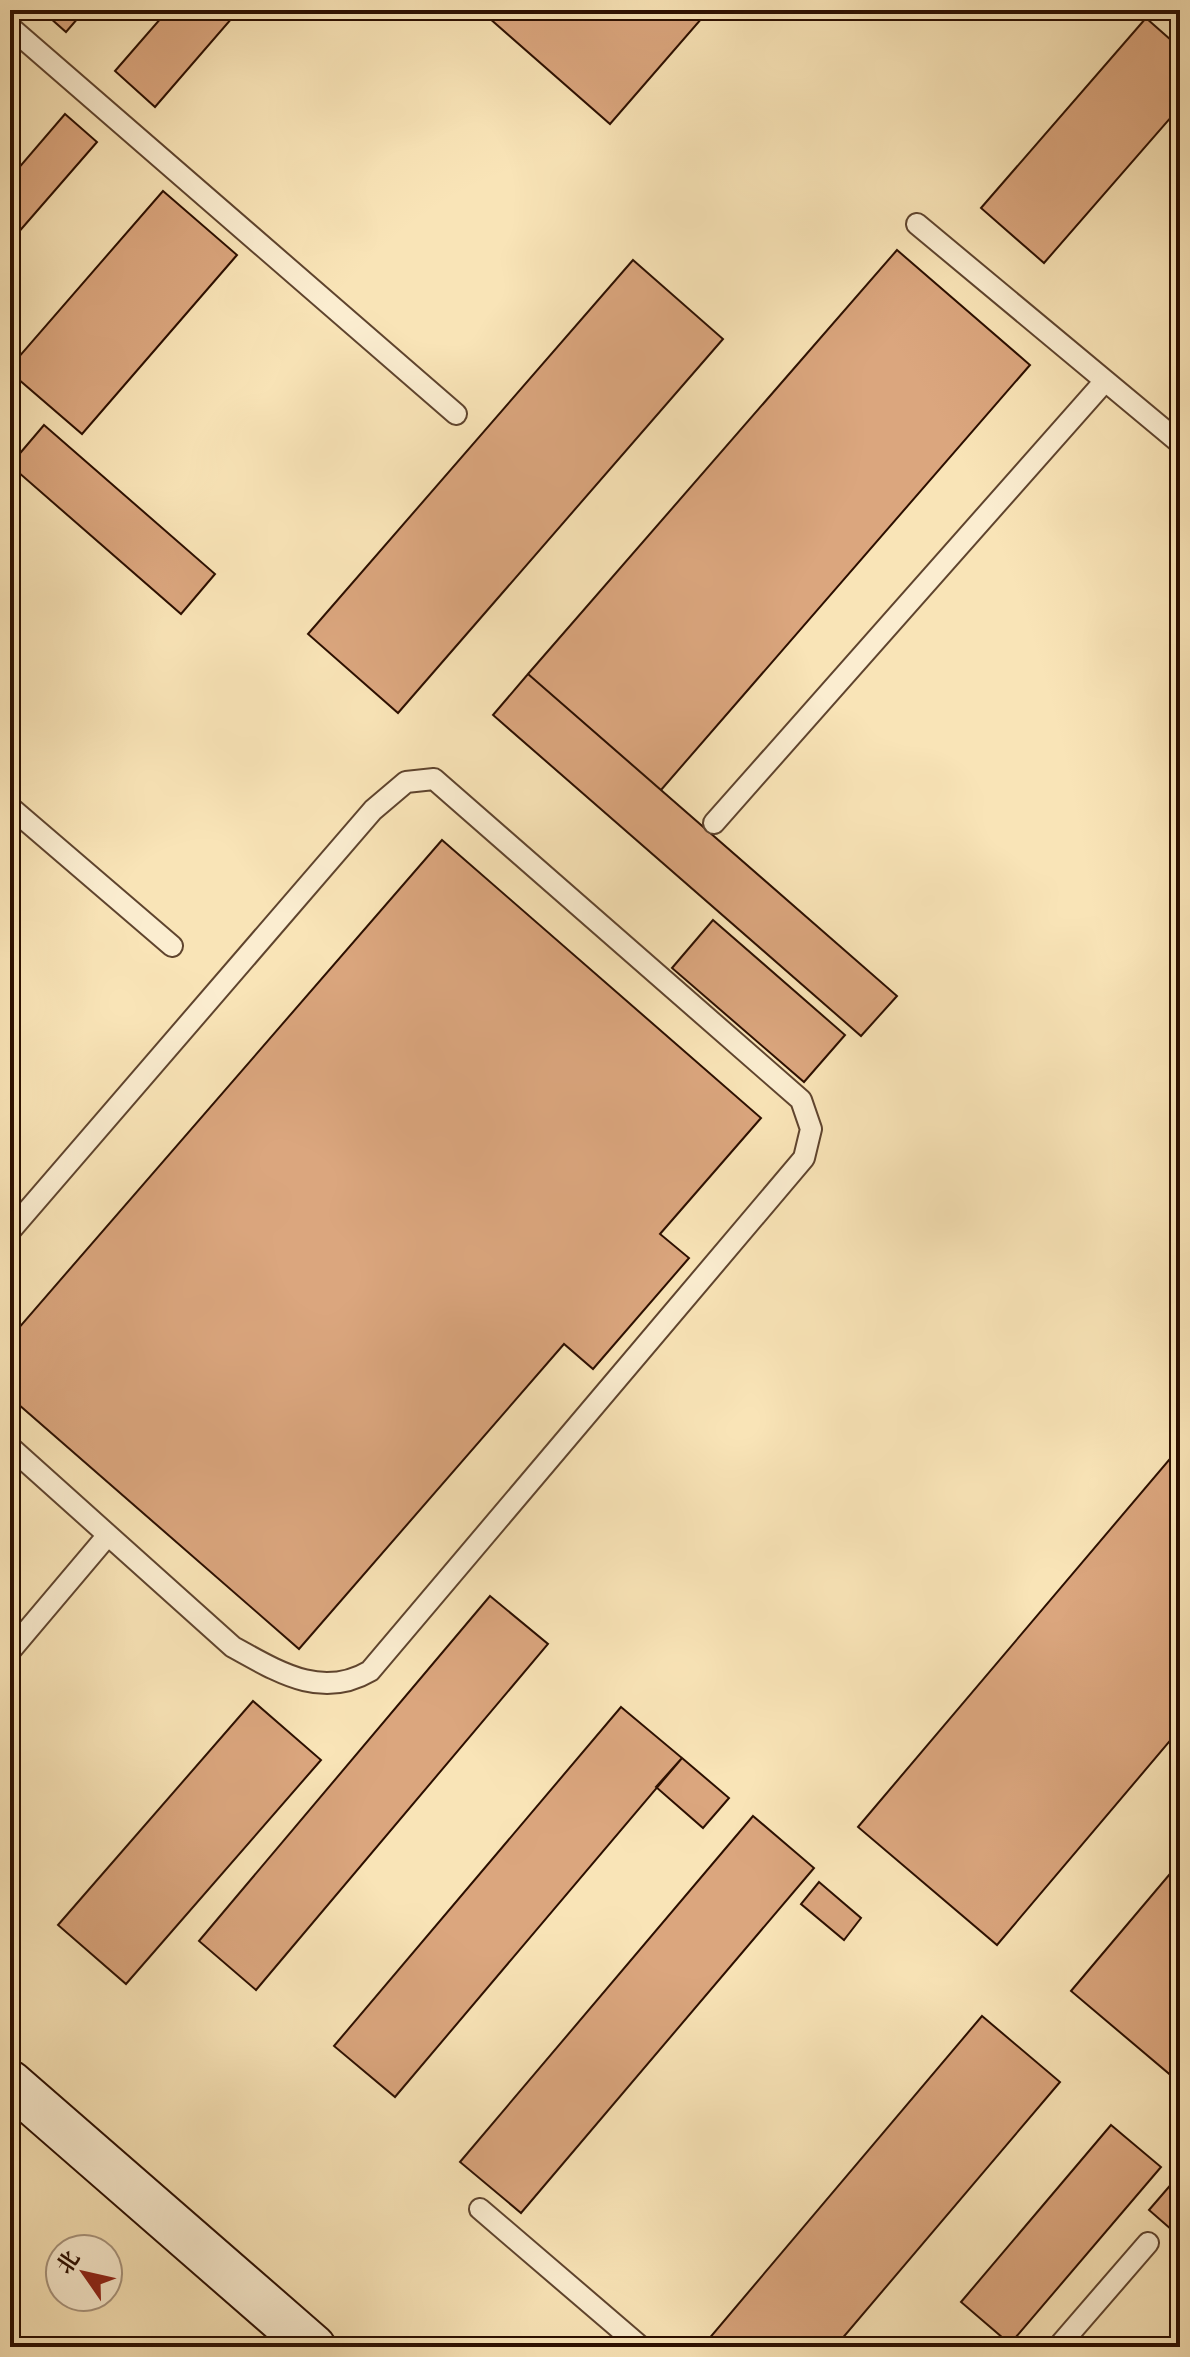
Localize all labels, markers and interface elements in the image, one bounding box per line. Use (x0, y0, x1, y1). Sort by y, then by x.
north arrow (44, 2233, 124, 2313)
text: 北 (50, 2245, 87, 2280)

